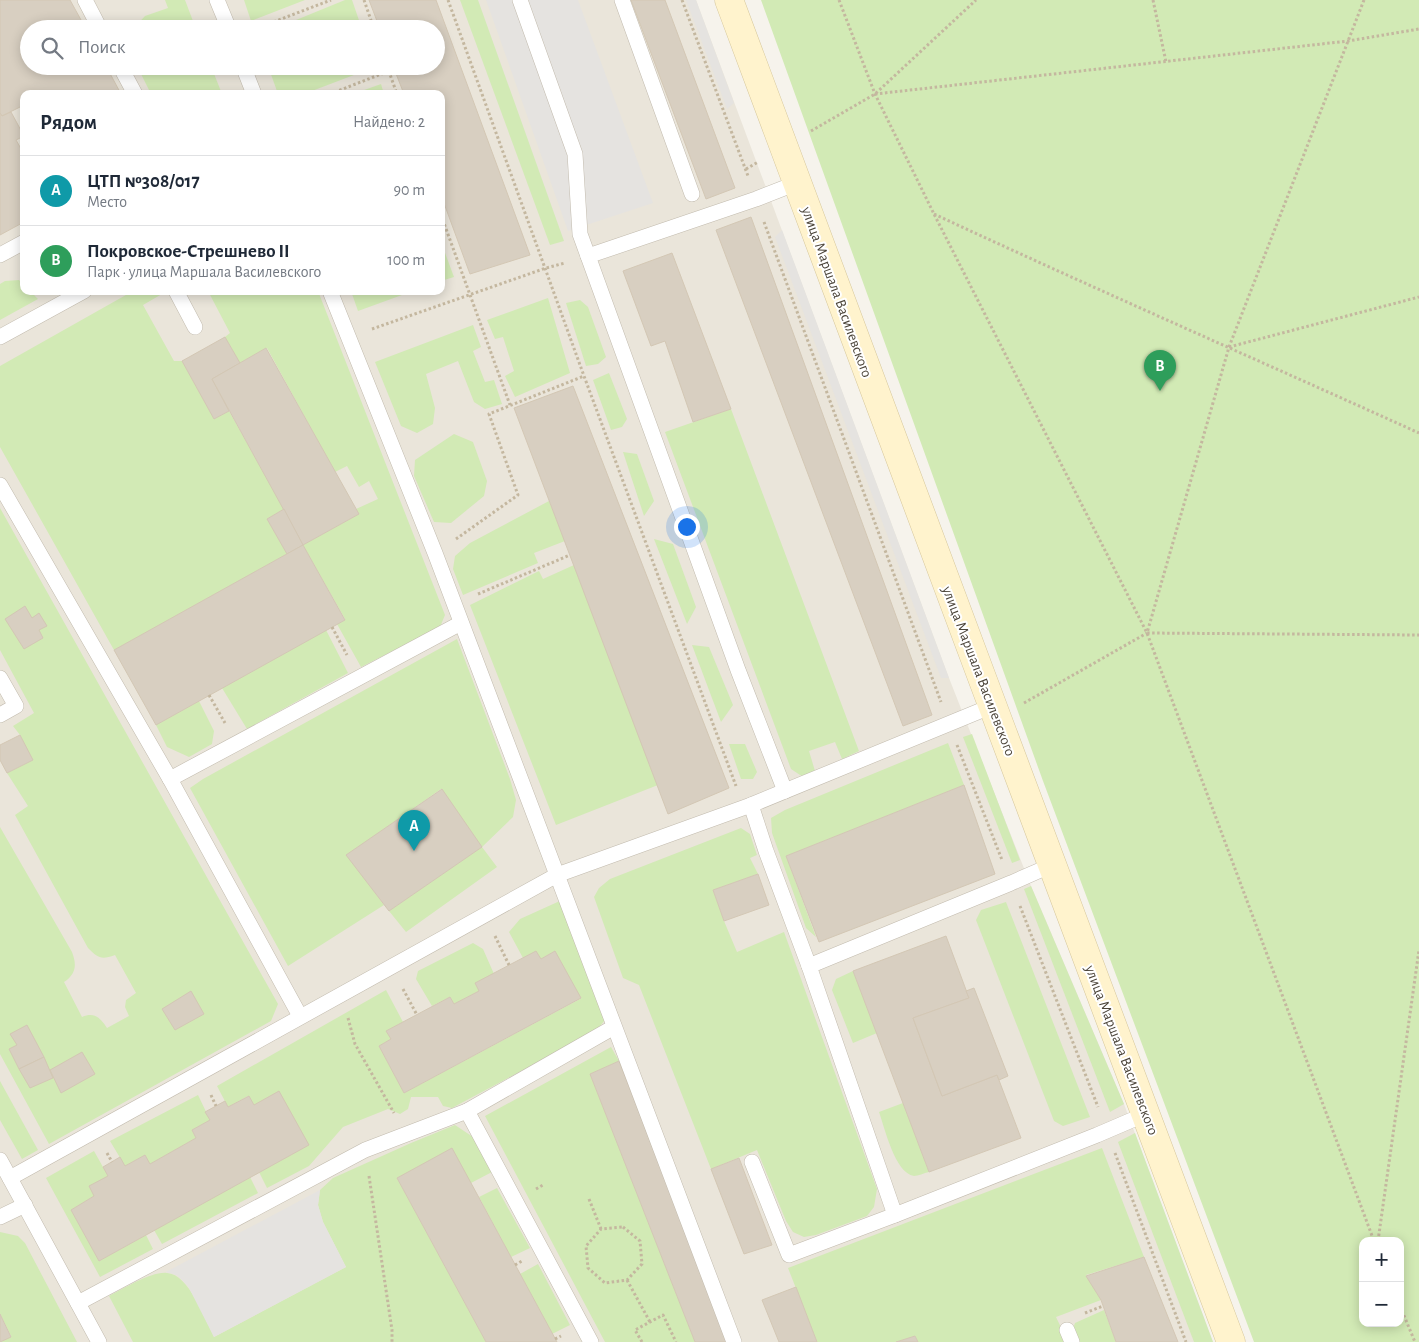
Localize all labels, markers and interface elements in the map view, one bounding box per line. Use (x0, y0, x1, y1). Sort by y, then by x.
search box (20, 20, 445, 75)
icon: search (38, 34, 66, 62)
text: Поиск (78, 38, 125, 57)
text: Рядом (40, 112, 97, 133)
text: Найдено: 2 (353, 114, 425, 130)
text: ЦТП №308/017 (87, 172, 200, 191)
text: A (51, 182, 61, 198)
text: 90 m (394, 182, 425, 198)
text: Место (87, 194, 127, 210)
street label: улица Маршала Василевского (798, 204, 874, 379)
text: Покровское-Стрешнево II (87, 242, 290, 261)
text: B (51, 252, 61, 268)
text: 100 m (387, 252, 425, 268)
text: Парк · улица Маршала Василевского (87, 264, 321, 280)
pin: B (1144, 350, 1176, 391)
your location (674, 514, 700, 540)
street label: улица Маршала Василевского (939, 583, 1018, 758)
pin: A (398, 810, 430, 851)
street label: улица Маршала Василевского (1082, 962, 1161, 1137)
map controls (1359, 1237, 1404, 1327)
button: + (1359, 1237, 1404, 1282)
button: − (1359, 1282, 1404, 1327)

